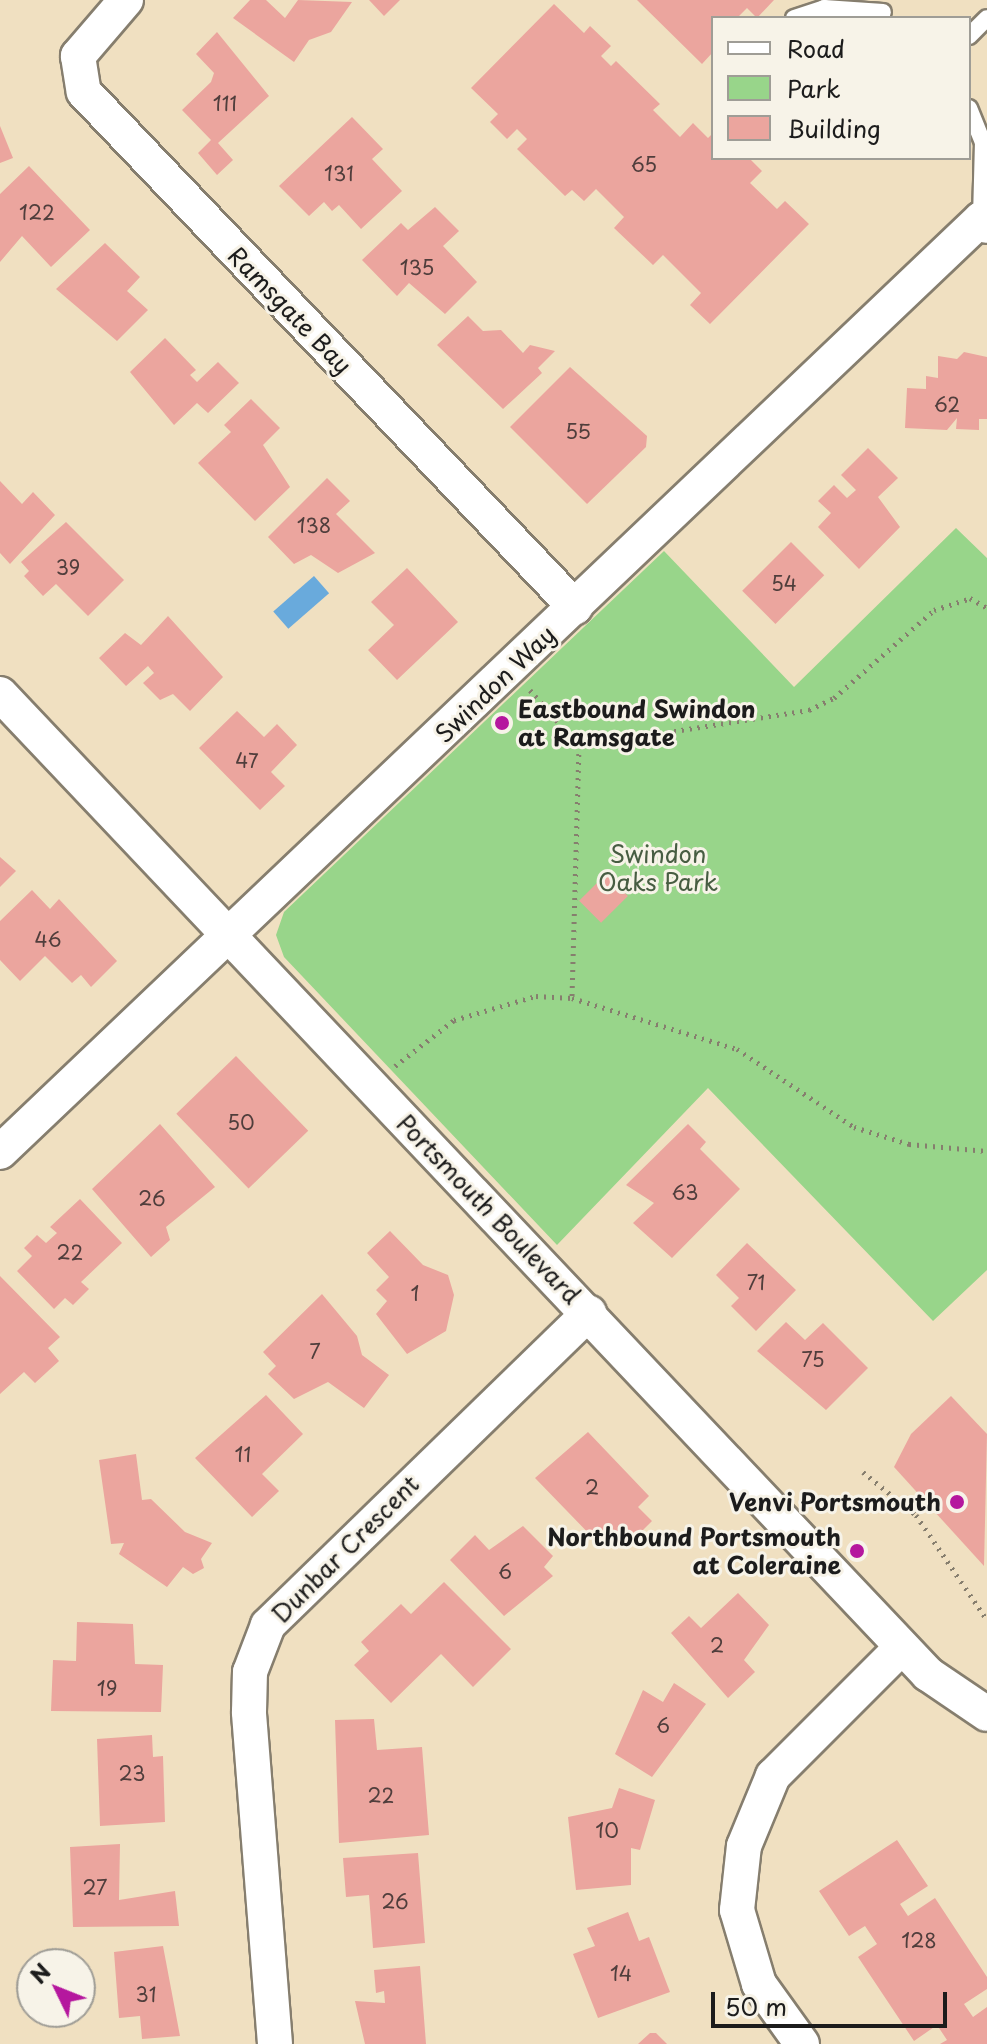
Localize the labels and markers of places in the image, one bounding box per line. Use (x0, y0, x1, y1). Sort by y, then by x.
place label: Eastbound Swindon at Ramsgate (518, 695, 754, 751)
marker: Eastbound Swindon at Ramsgate (493, 714, 511, 732)
place label: Venvi Portsmouth (729, 1488, 941, 1516)
marker: Venvi Portsmouth (948, 1493, 966, 1511)
place label: Northbound Portsmouth at Coleraine (548, 1523, 841, 1579)
marker: Northbound Portsmouth at Coleraine (848, 1542, 866, 1560)

